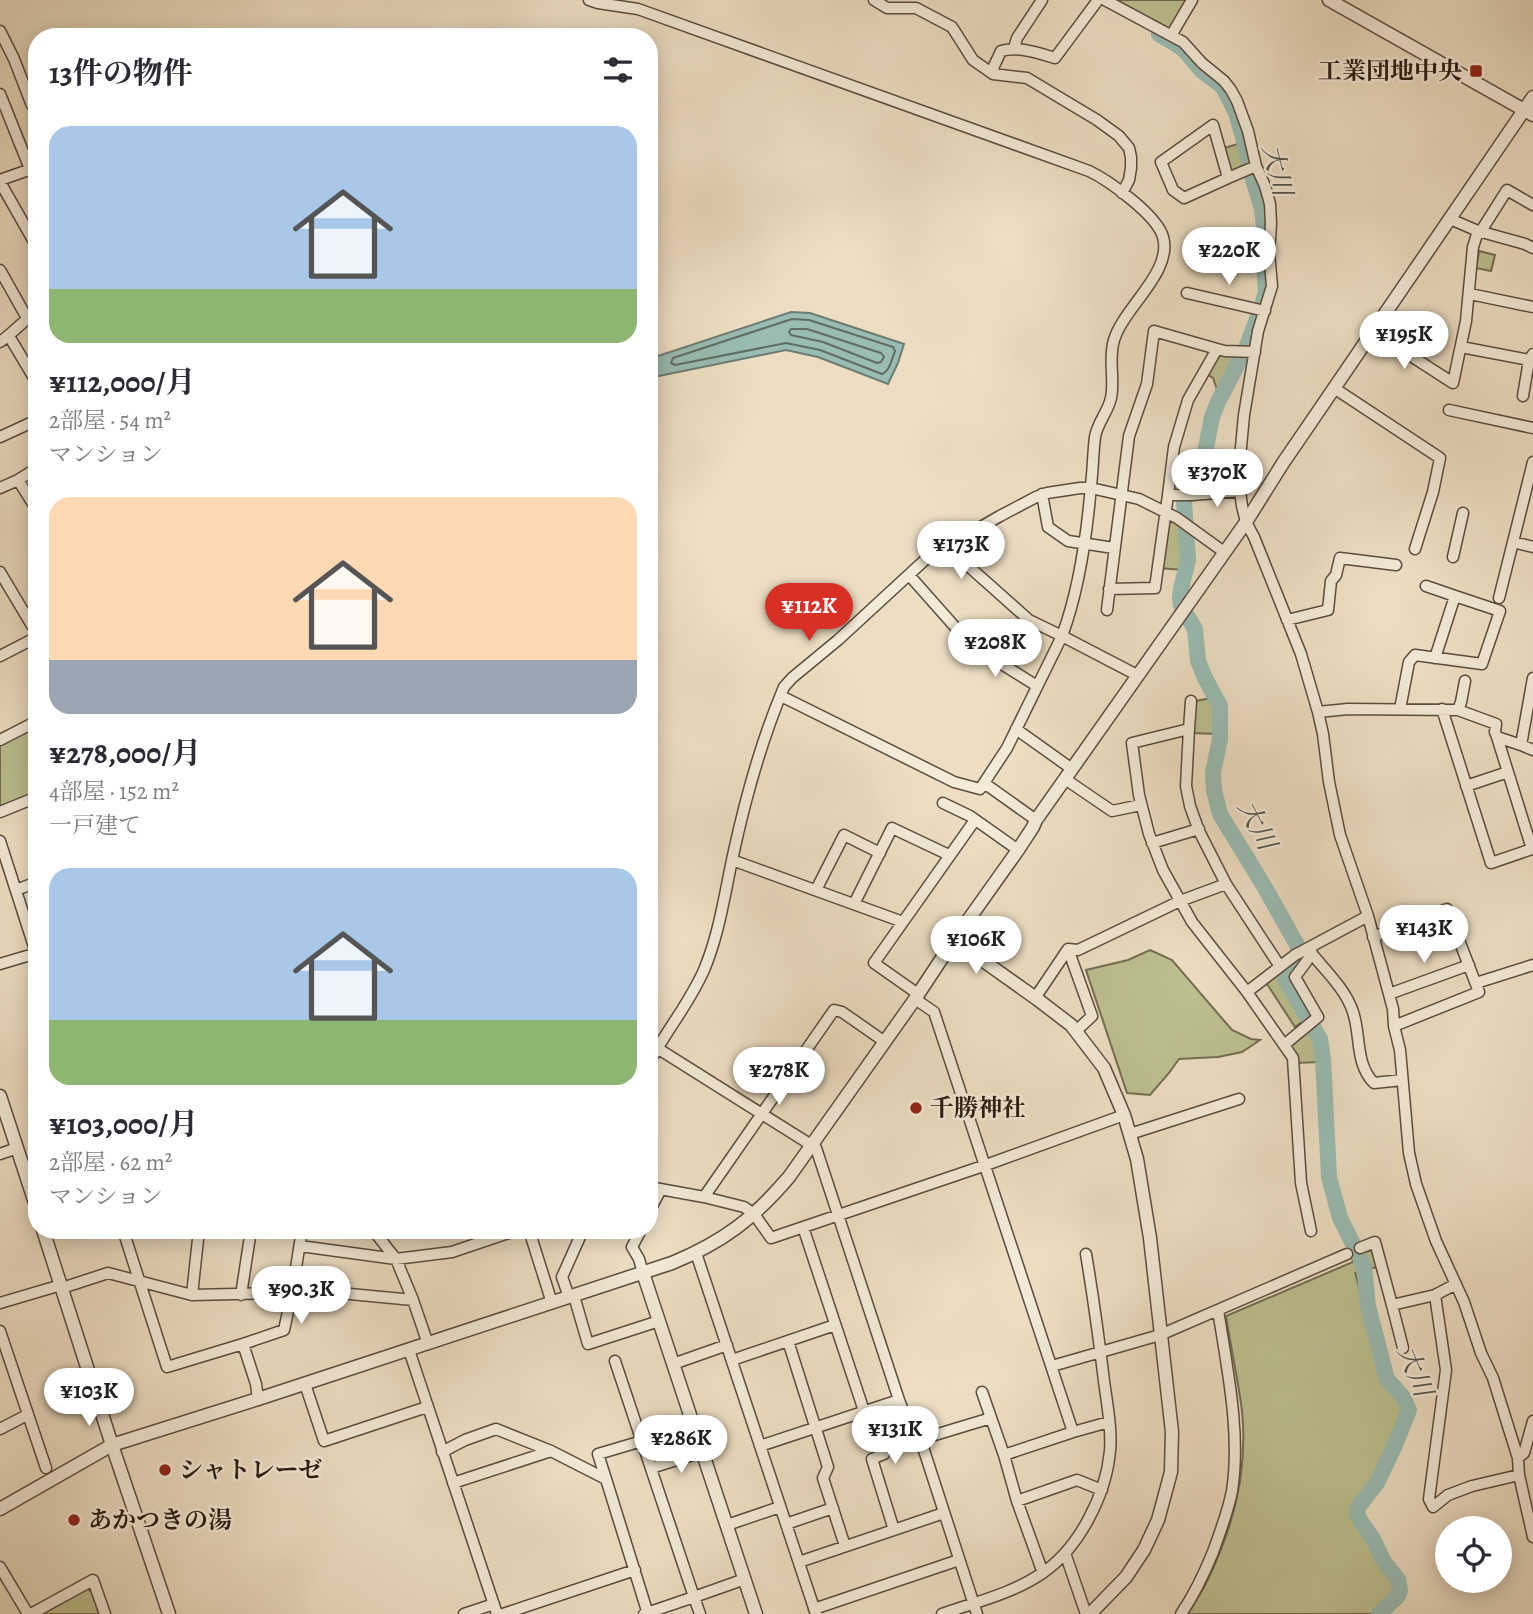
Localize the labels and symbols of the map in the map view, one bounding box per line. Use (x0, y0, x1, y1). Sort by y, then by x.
place label: 工業団地中央 (1318, 55, 1462, 87)
marker: 工業団地中央 (1468, 63, 1484, 79)
water label: 大川 (1254, 141, 1301, 202)
pin: ¥220K (1180, 228, 1278, 287)
pin: ¥195K (1355, 312, 1453, 371)
pin: ¥370K (1168, 449, 1266, 509)
pin: ¥173K (912, 522, 1010, 581)
pin: ¥112K (760, 584, 858, 643)
pin: ¥208K (946, 620, 1044, 679)
water label: 大川 (1230, 794, 1286, 859)
pin: ¥143K (1375, 906, 1473, 965)
pin: ¥106K (927, 916, 1025, 976)
pin: ¥278K (730, 1048, 828, 1107)
place label: 千勝神社 (930, 1092, 1026, 1124)
marker: 千勝神社 (908, 1100, 924, 1116)
pin: ¥90.3K (244, 1266, 358, 1326)
water label: 大川 (1389, 1340, 1442, 1404)
pin: ¥103K (40, 1368, 138, 1428)
pin: ¥131K (846, 1406, 944, 1466)
pin: ¥286K (632, 1416, 730, 1475)
place label: シャトレーゼ (179, 1454, 322, 1486)
marker: シャトレーゼ (157, 1462, 173, 1478)
place label: あかつきの湯 (88, 1504, 232, 1536)
marker: あかつきの湯 (66, 1512, 82, 1528)

